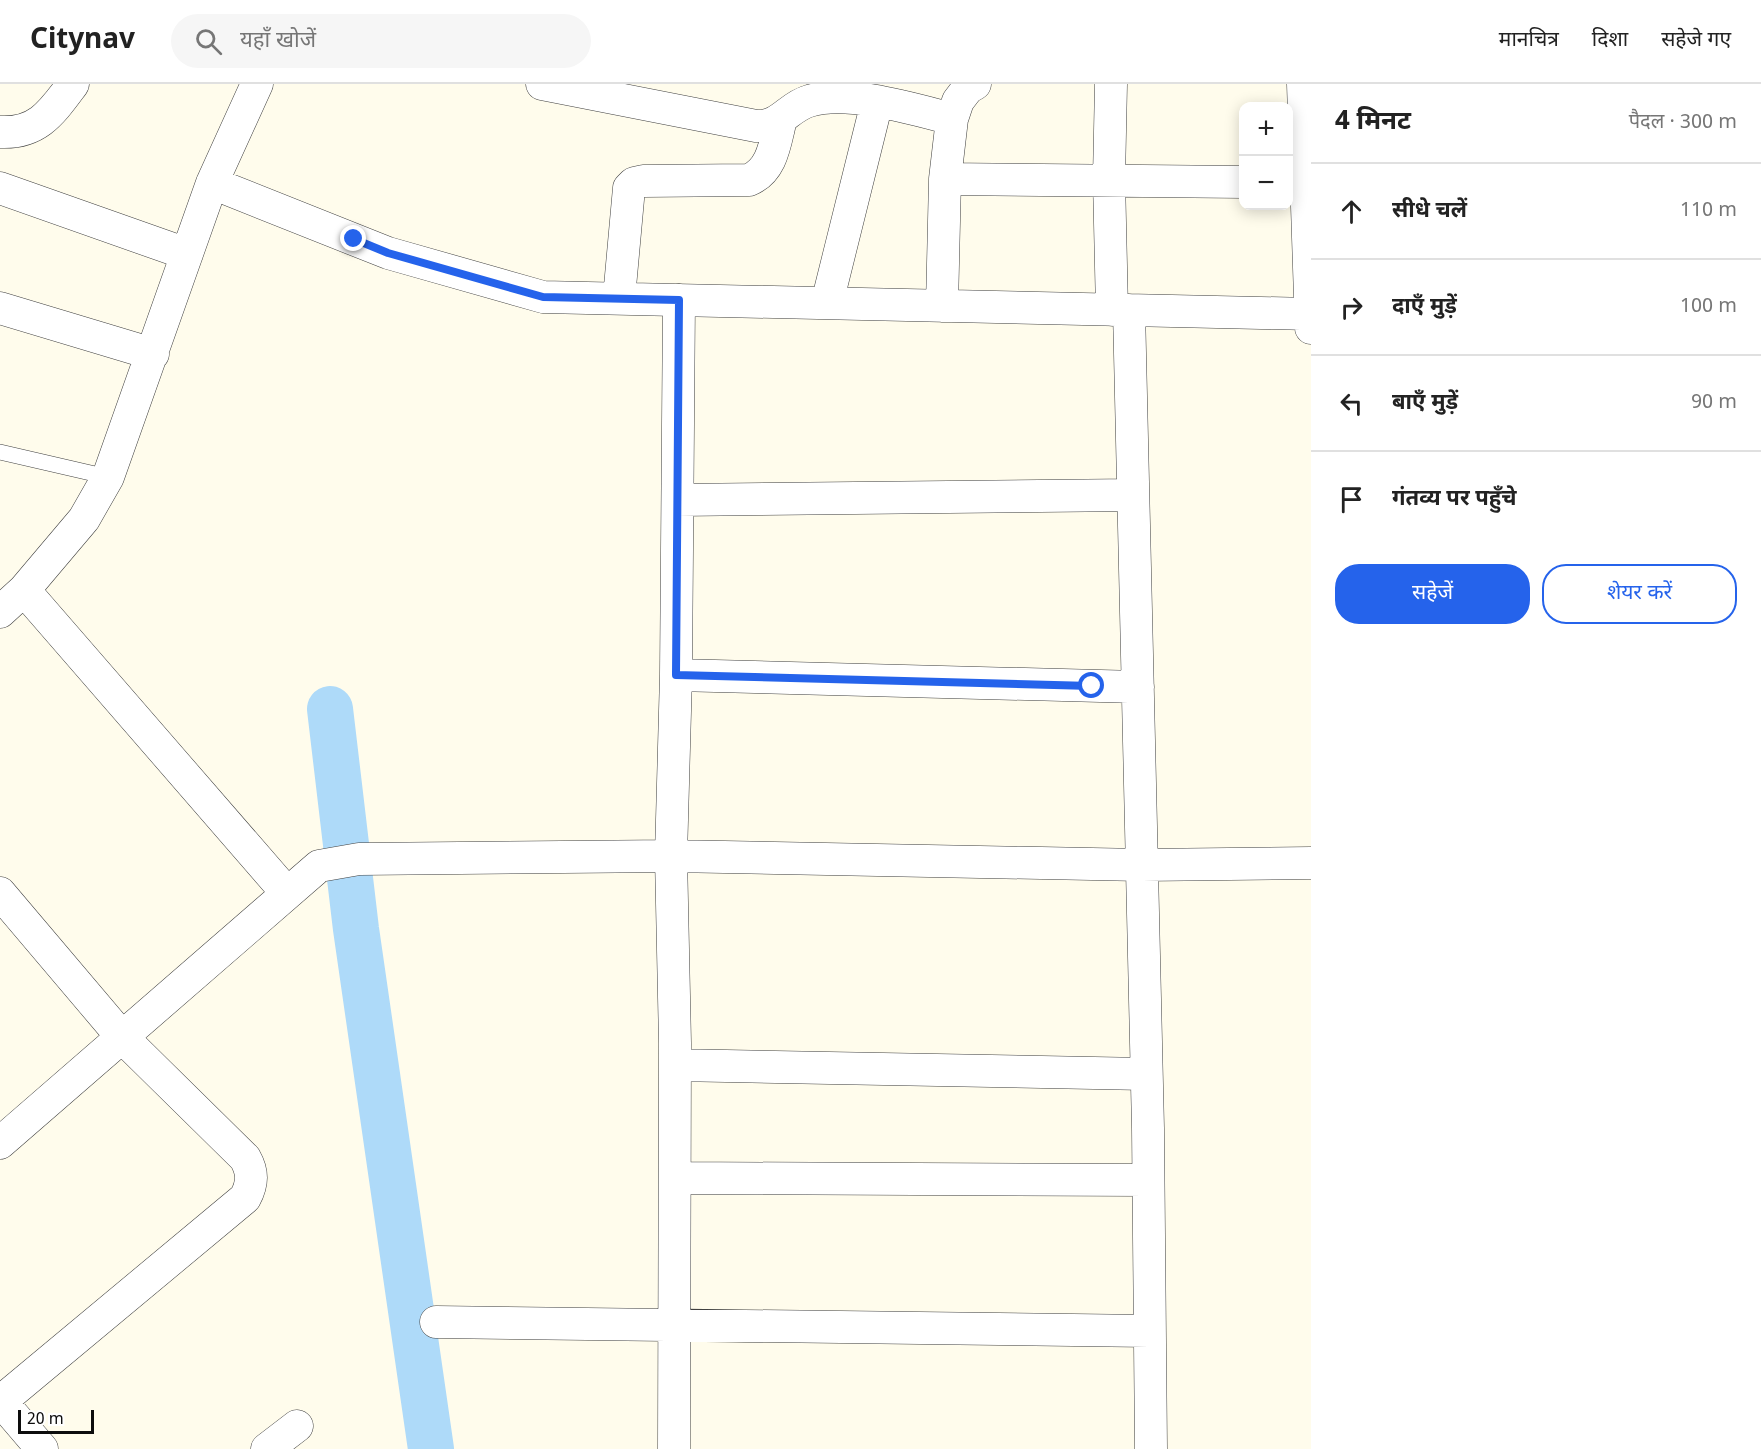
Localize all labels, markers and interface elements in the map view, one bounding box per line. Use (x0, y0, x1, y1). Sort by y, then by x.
search box (171, 14, 591, 68)
text: Citynav (30, 23, 135, 59)
icon: search (192, 25, 225, 58)
text: यहाँ खोजें (240, 27, 316, 56)
text: मानचित्र (1499, 27, 1559, 55)
text: दिशा (1592, 27, 1628, 55)
text: सहेजे गए (1661, 27, 1731, 55)
map controls (1239, 102, 1293, 210)
button: + (1239, 102, 1293, 156)
text: 4 मिनट (1335, 106, 1411, 140)
text: पैदल · 300 m (1629, 110, 1737, 136)
button: − (1239, 156, 1293, 210)
icon: ahead (1335, 195, 1368, 228)
text: सीधे चलें (1392, 197, 1467, 226)
text: 110 m (1680, 198, 1737, 224)
route end (340, 225, 366, 251)
icon: right (1335, 291, 1368, 324)
text: दाएँ मुड़ें (1392, 293, 1457, 322)
text: 100 m (1680, 294, 1737, 320)
icon: left (1335, 387, 1368, 420)
text: बाएँ मुड़ें (1392, 389, 1458, 418)
text: 90 m (1691, 390, 1737, 416)
icon: arrive (1335, 483, 1368, 516)
text: गंतव्य पर पहुँचे (1392, 485, 1517, 514)
button: सहेजें (1335, 564, 1530, 624)
button: शेयर करें (1542, 564, 1737, 624)
route start (1078, 672, 1104, 698)
scale bar (18, 1407, 94, 1434)
text: 20 m (27, 1410, 64, 1431)

